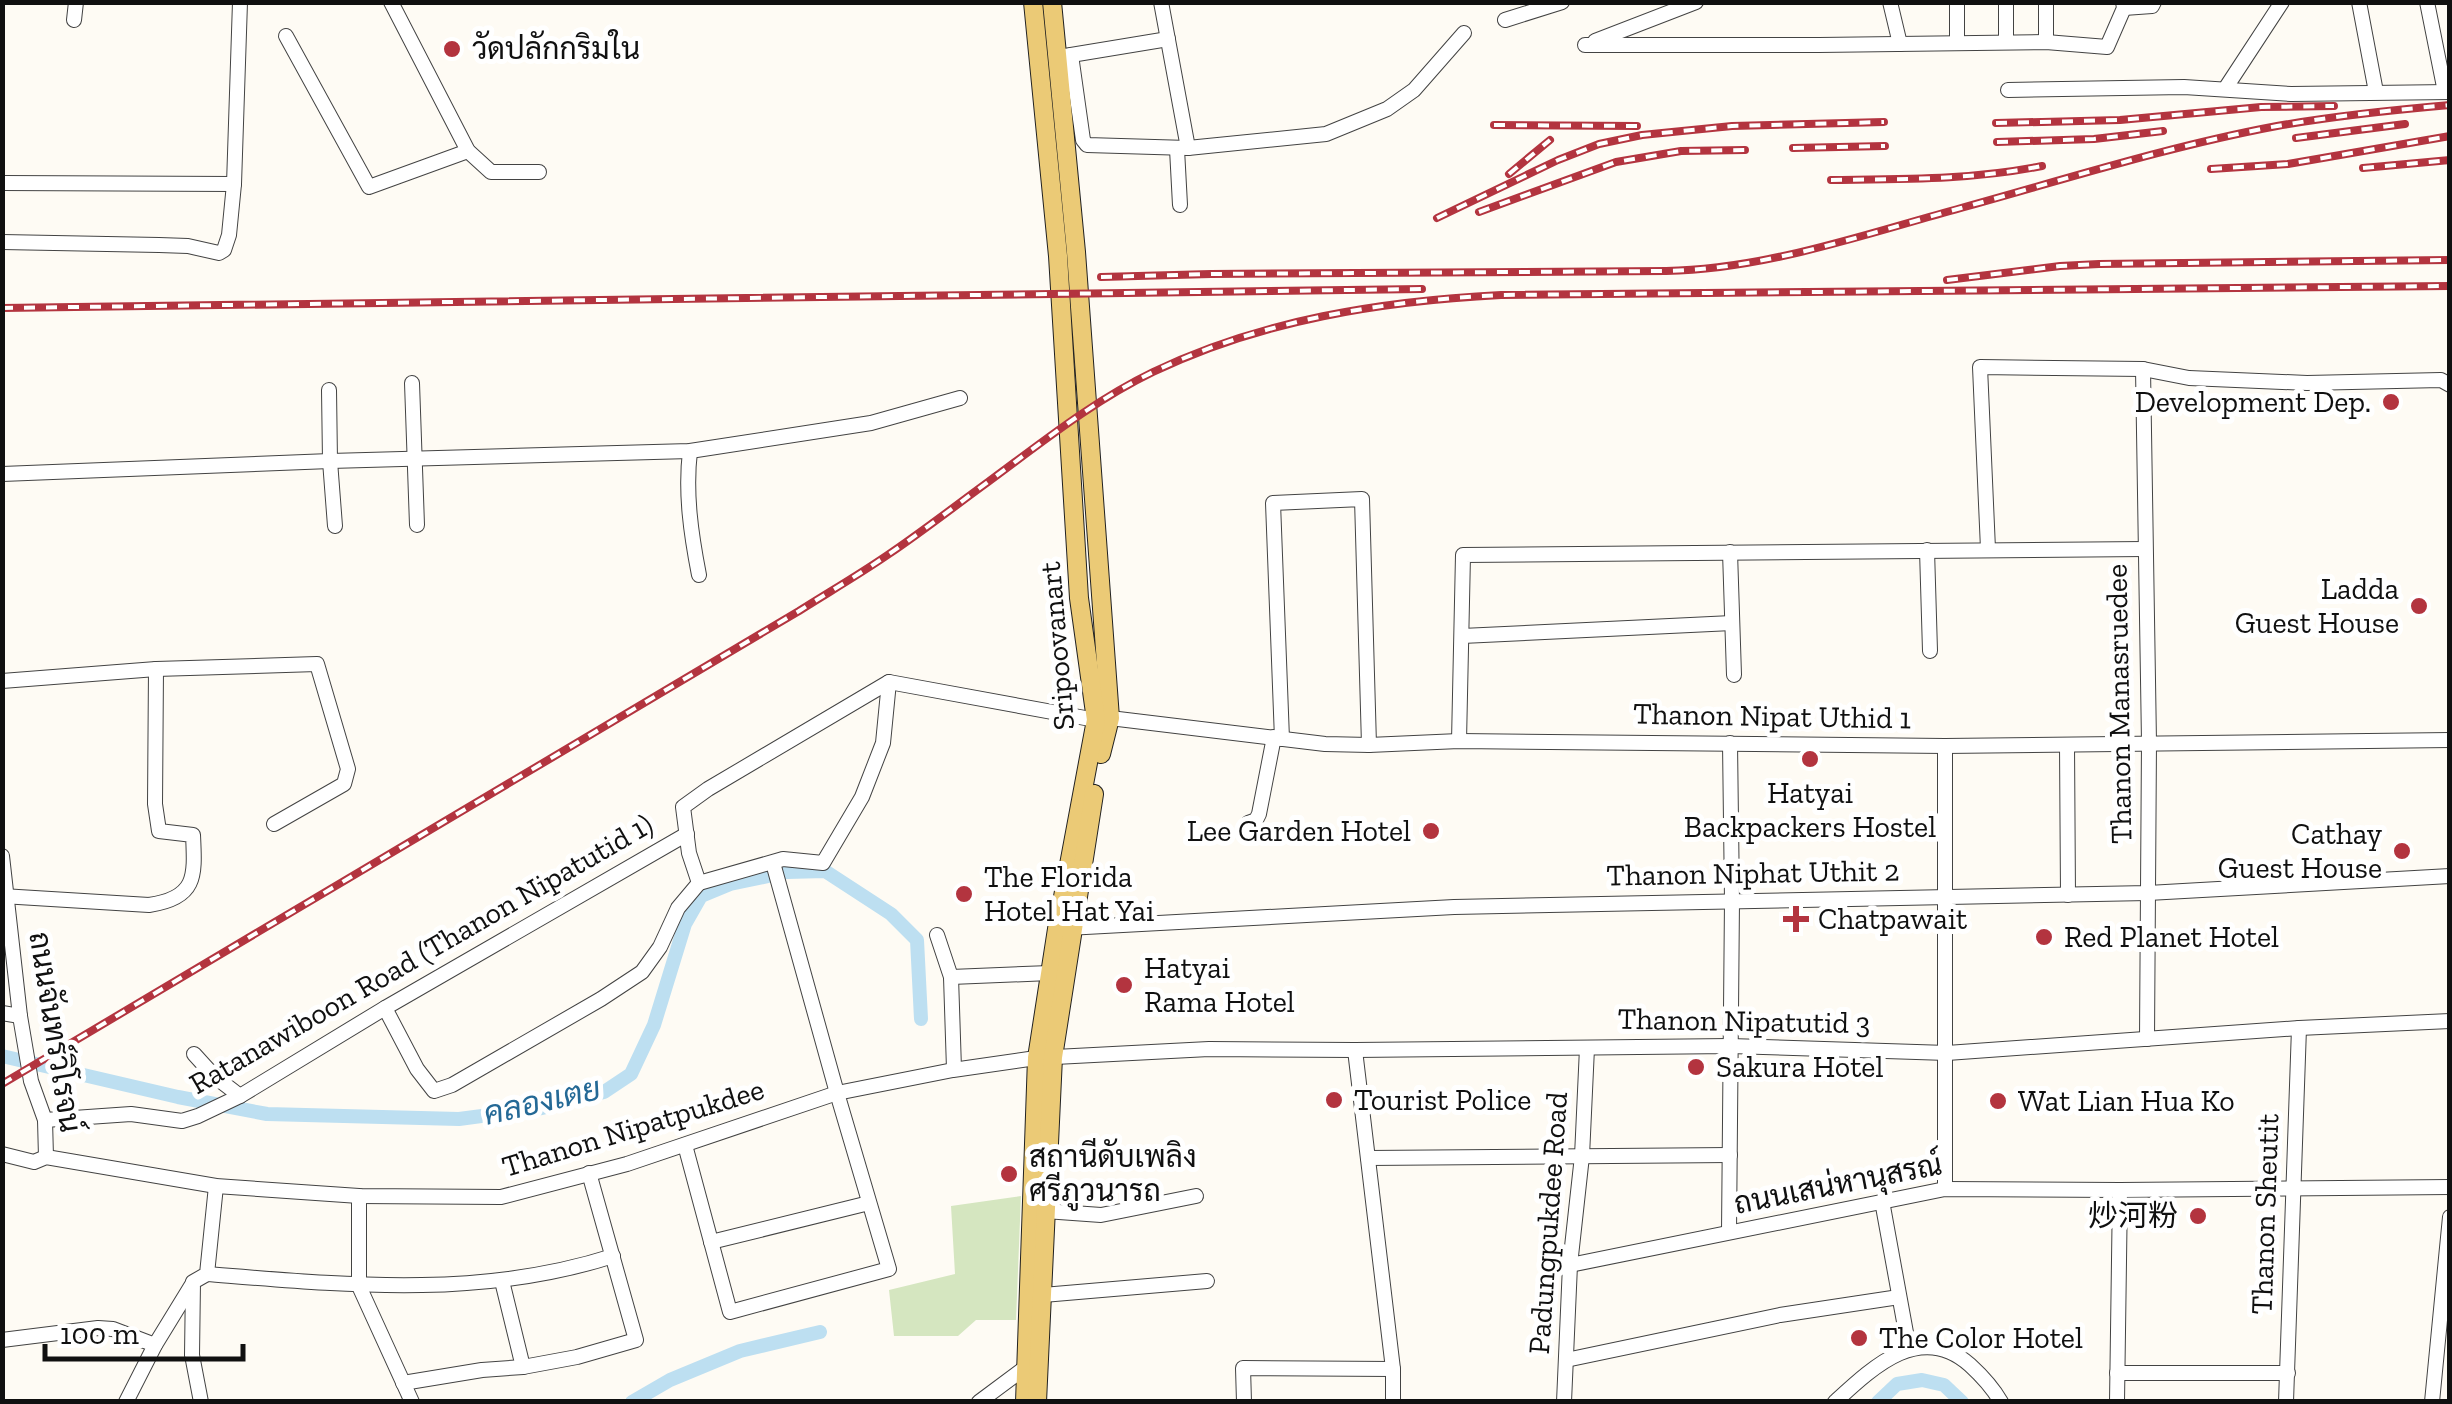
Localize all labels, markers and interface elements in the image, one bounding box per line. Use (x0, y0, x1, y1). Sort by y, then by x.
place label: วัดปลักกริมใน (472, 29, 640, 67)
marker: วัดปลักกริมใน (441, 38, 463, 60)
place label: Development Dep. (2135, 384, 2371, 420)
marker: Development Dep. (2380, 391, 2402, 413)
street label: Sripoovanart (1032, 560, 1082, 732)
street label: Thanon Manasruedee (2099, 564, 2139, 844)
place label: Ladda Guest House (2235, 571, 2399, 641)
marker: Ladda Guest House (2408, 595, 2430, 617)
street label: Thanon Nipat Uthid 1 (1633, 696, 1911, 736)
marker: Hatyai Backpackers Hostel (1799, 748, 1821, 770)
place label: Hatyai Backpackers Hostel (1684, 775, 1936, 845)
street label: Ratanawiboon Road (Thanon Nipatutid 1) (183, 806, 659, 1102)
place label: Lee Garden Hotel (1187, 813, 1411, 849)
place label: Cathay Guest House (2218, 816, 2383, 886)
marker: Lee Garden Hotel (1420, 820, 1442, 842)
marker: Cathay Guest House (2391, 840, 2413, 862)
street label: Thanon Niphat Uthit 2 (1606, 852, 1900, 894)
place label: The Florida Hotel Hat Yai (984, 859, 1154, 929)
marker: The Florida Hotel Hat Yai (953, 883, 975, 905)
place label: Chatpawait (1818, 901, 1967, 937)
marker: Chatpawait (1783, 906, 1809, 932)
place label: Red Planet Hotel (2064, 919, 2279, 955)
marker: Red Planet Hotel (2033, 926, 2055, 948)
street label: ถนนจันทร์วิโรจน์ (21, 929, 91, 1135)
place label: Hatyai Rama Hotel (1144, 950, 1295, 1020)
marker: Hatyai Rama Hotel (1113, 974, 1135, 996)
street label: Thanon Nipatutid 3 (1617, 1001, 1871, 1041)
place label: Sakura Hotel (1716, 1049, 1883, 1085)
marker: Sakura Hotel (1685, 1056, 1707, 1078)
water label: คลองเตย (480, 1069, 604, 1133)
street label: Thanon Nipatpukdee (498, 1071, 768, 1185)
place label: Tourist Police (1354, 1082, 1531, 1118)
place label: Wat Lian Hua Ko (2018, 1083, 2235, 1119)
marker: Tourist Police (1323, 1089, 1345, 1111)
street label: Padungpukdee Road (1521, 1090, 1575, 1355)
marker: Wat Lian Hua Ko (1987, 1090, 2009, 1112)
street label: Thanon Sheutit (2244, 1113, 2286, 1315)
place label: สถานีดับเพลิง ศรีภูวนารถ (1029, 1138, 1197, 1211)
street label: ถนนเสน่หานุสรณ์ (1731, 1144, 1946, 1225)
marker: สถานีดับเพลิง ศรีภูวนารถ (998, 1163, 1020, 1185)
place label: 炒河粉 (2088, 1198, 2178, 1234)
marker: 炒河粉 (2187, 1205, 2209, 1227)
scale bar (45, 1299, 242, 1361)
text: 100 m (60, 1316, 139, 1352)
place label: The Color Hotel (1879, 1320, 2083, 1356)
marker: The Color Hotel (1848, 1327, 1870, 1349)

